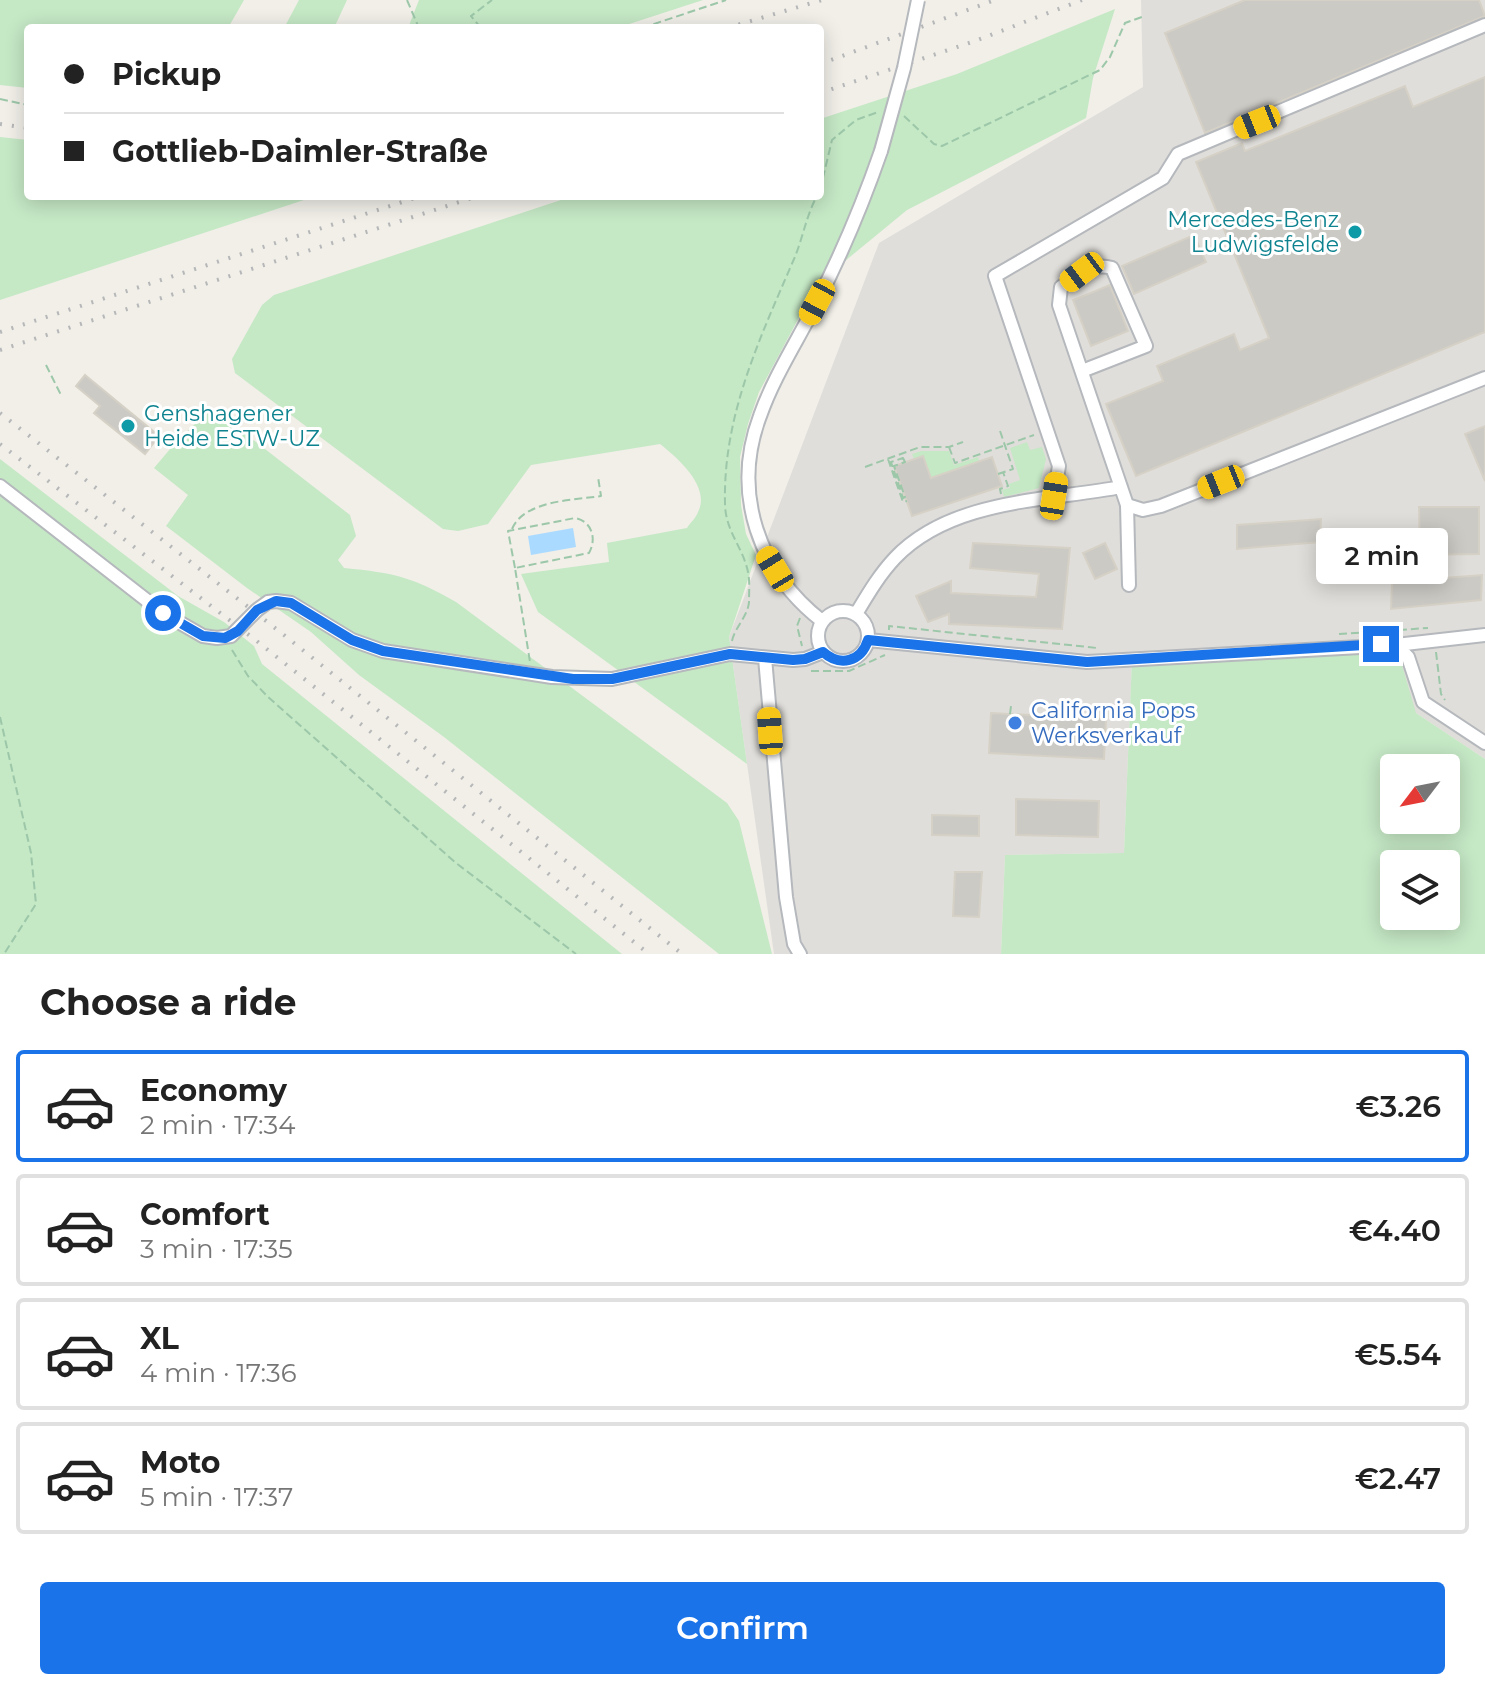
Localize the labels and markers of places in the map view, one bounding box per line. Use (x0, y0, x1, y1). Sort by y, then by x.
place label: Mercedes-Benz Ludwigsfelde (1167, 206, 1339, 258)
marker: Mercedes-Benz Ludwigsfelde (1346, 223, 1364, 241)
place label: Genshagener Heide ESTW-UZ (144, 400, 320, 452)
marker: Genshagener Heide ESTW-UZ (119, 417, 137, 435)
place label: California Pops Werksverkauf (1031, 697, 1196, 749)
marker: California Pops Werksverkauf (1006, 714, 1024, 732)

